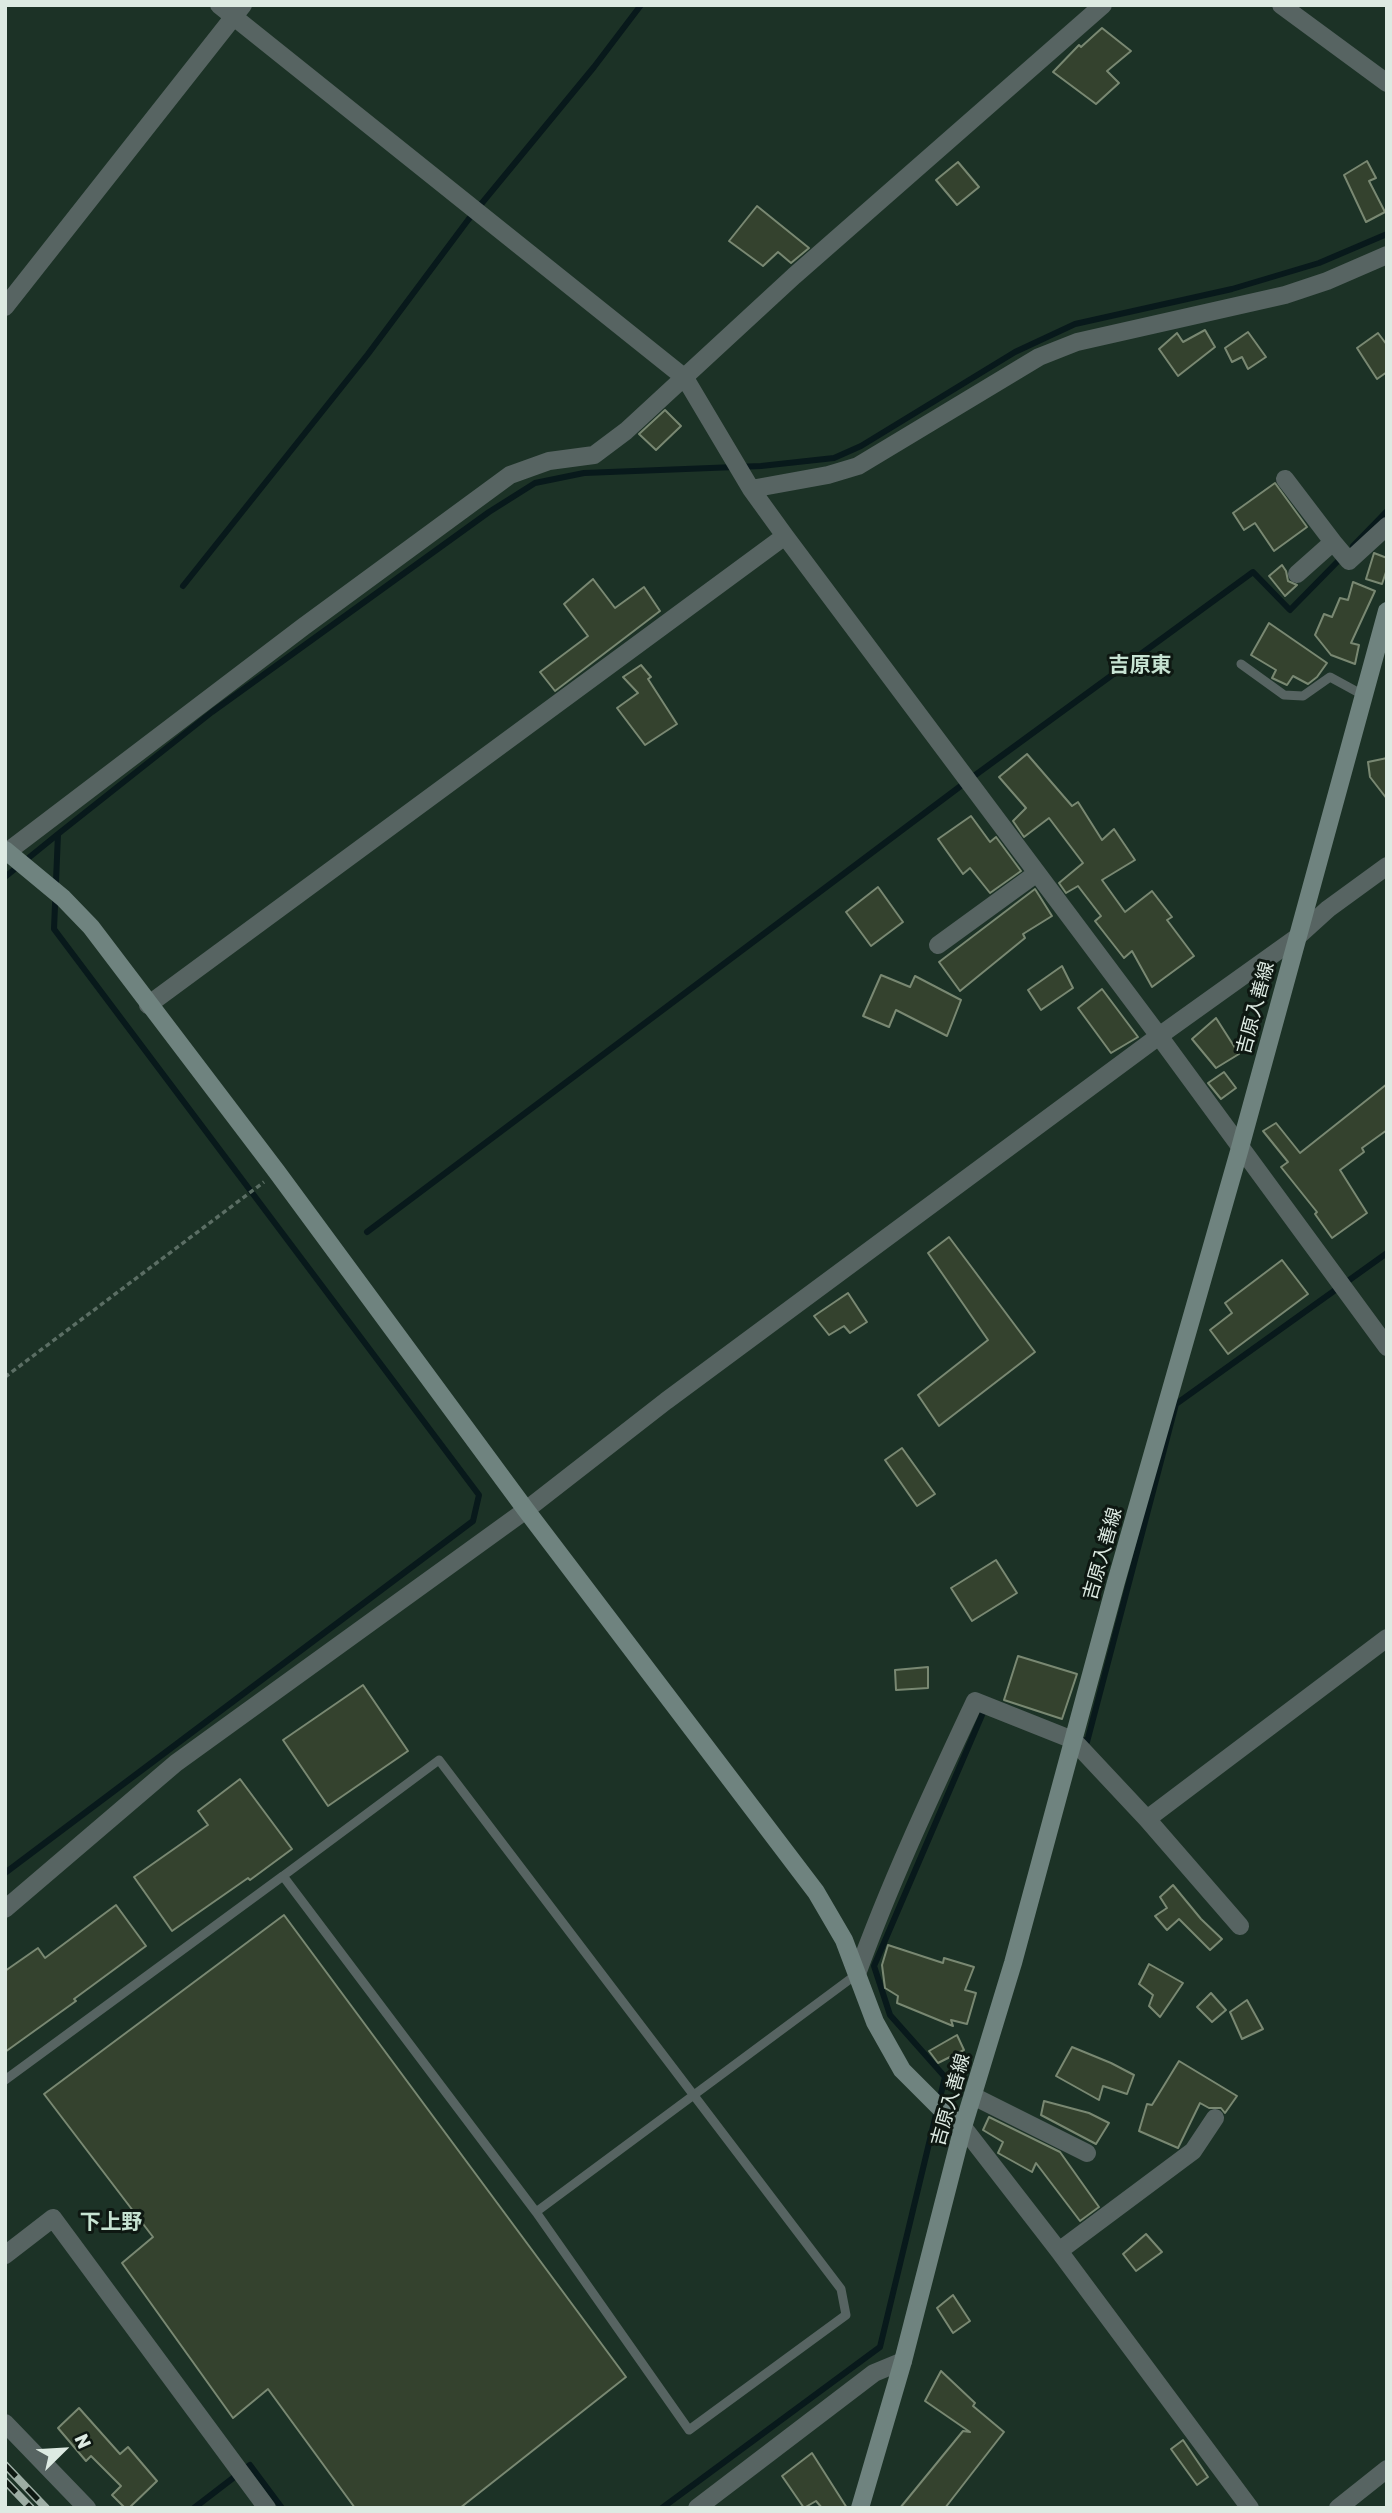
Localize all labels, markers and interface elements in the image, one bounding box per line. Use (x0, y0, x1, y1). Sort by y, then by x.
district label: 吉原東 (1109, 653, 1171, 679)
street label: 吉原入善線 (1233, 959, 1279, 1057)
street label: 吉原入善線 (1079, 1505, 1127, 1603)
street label: 吉原入善線 (927, 2051, 975, 2149)
district label: 下上野 (80, 2210, 142, 2236)
north arrow (28, 2415, 98, 2485)
text: N (69, 2430, 96, 2452)

